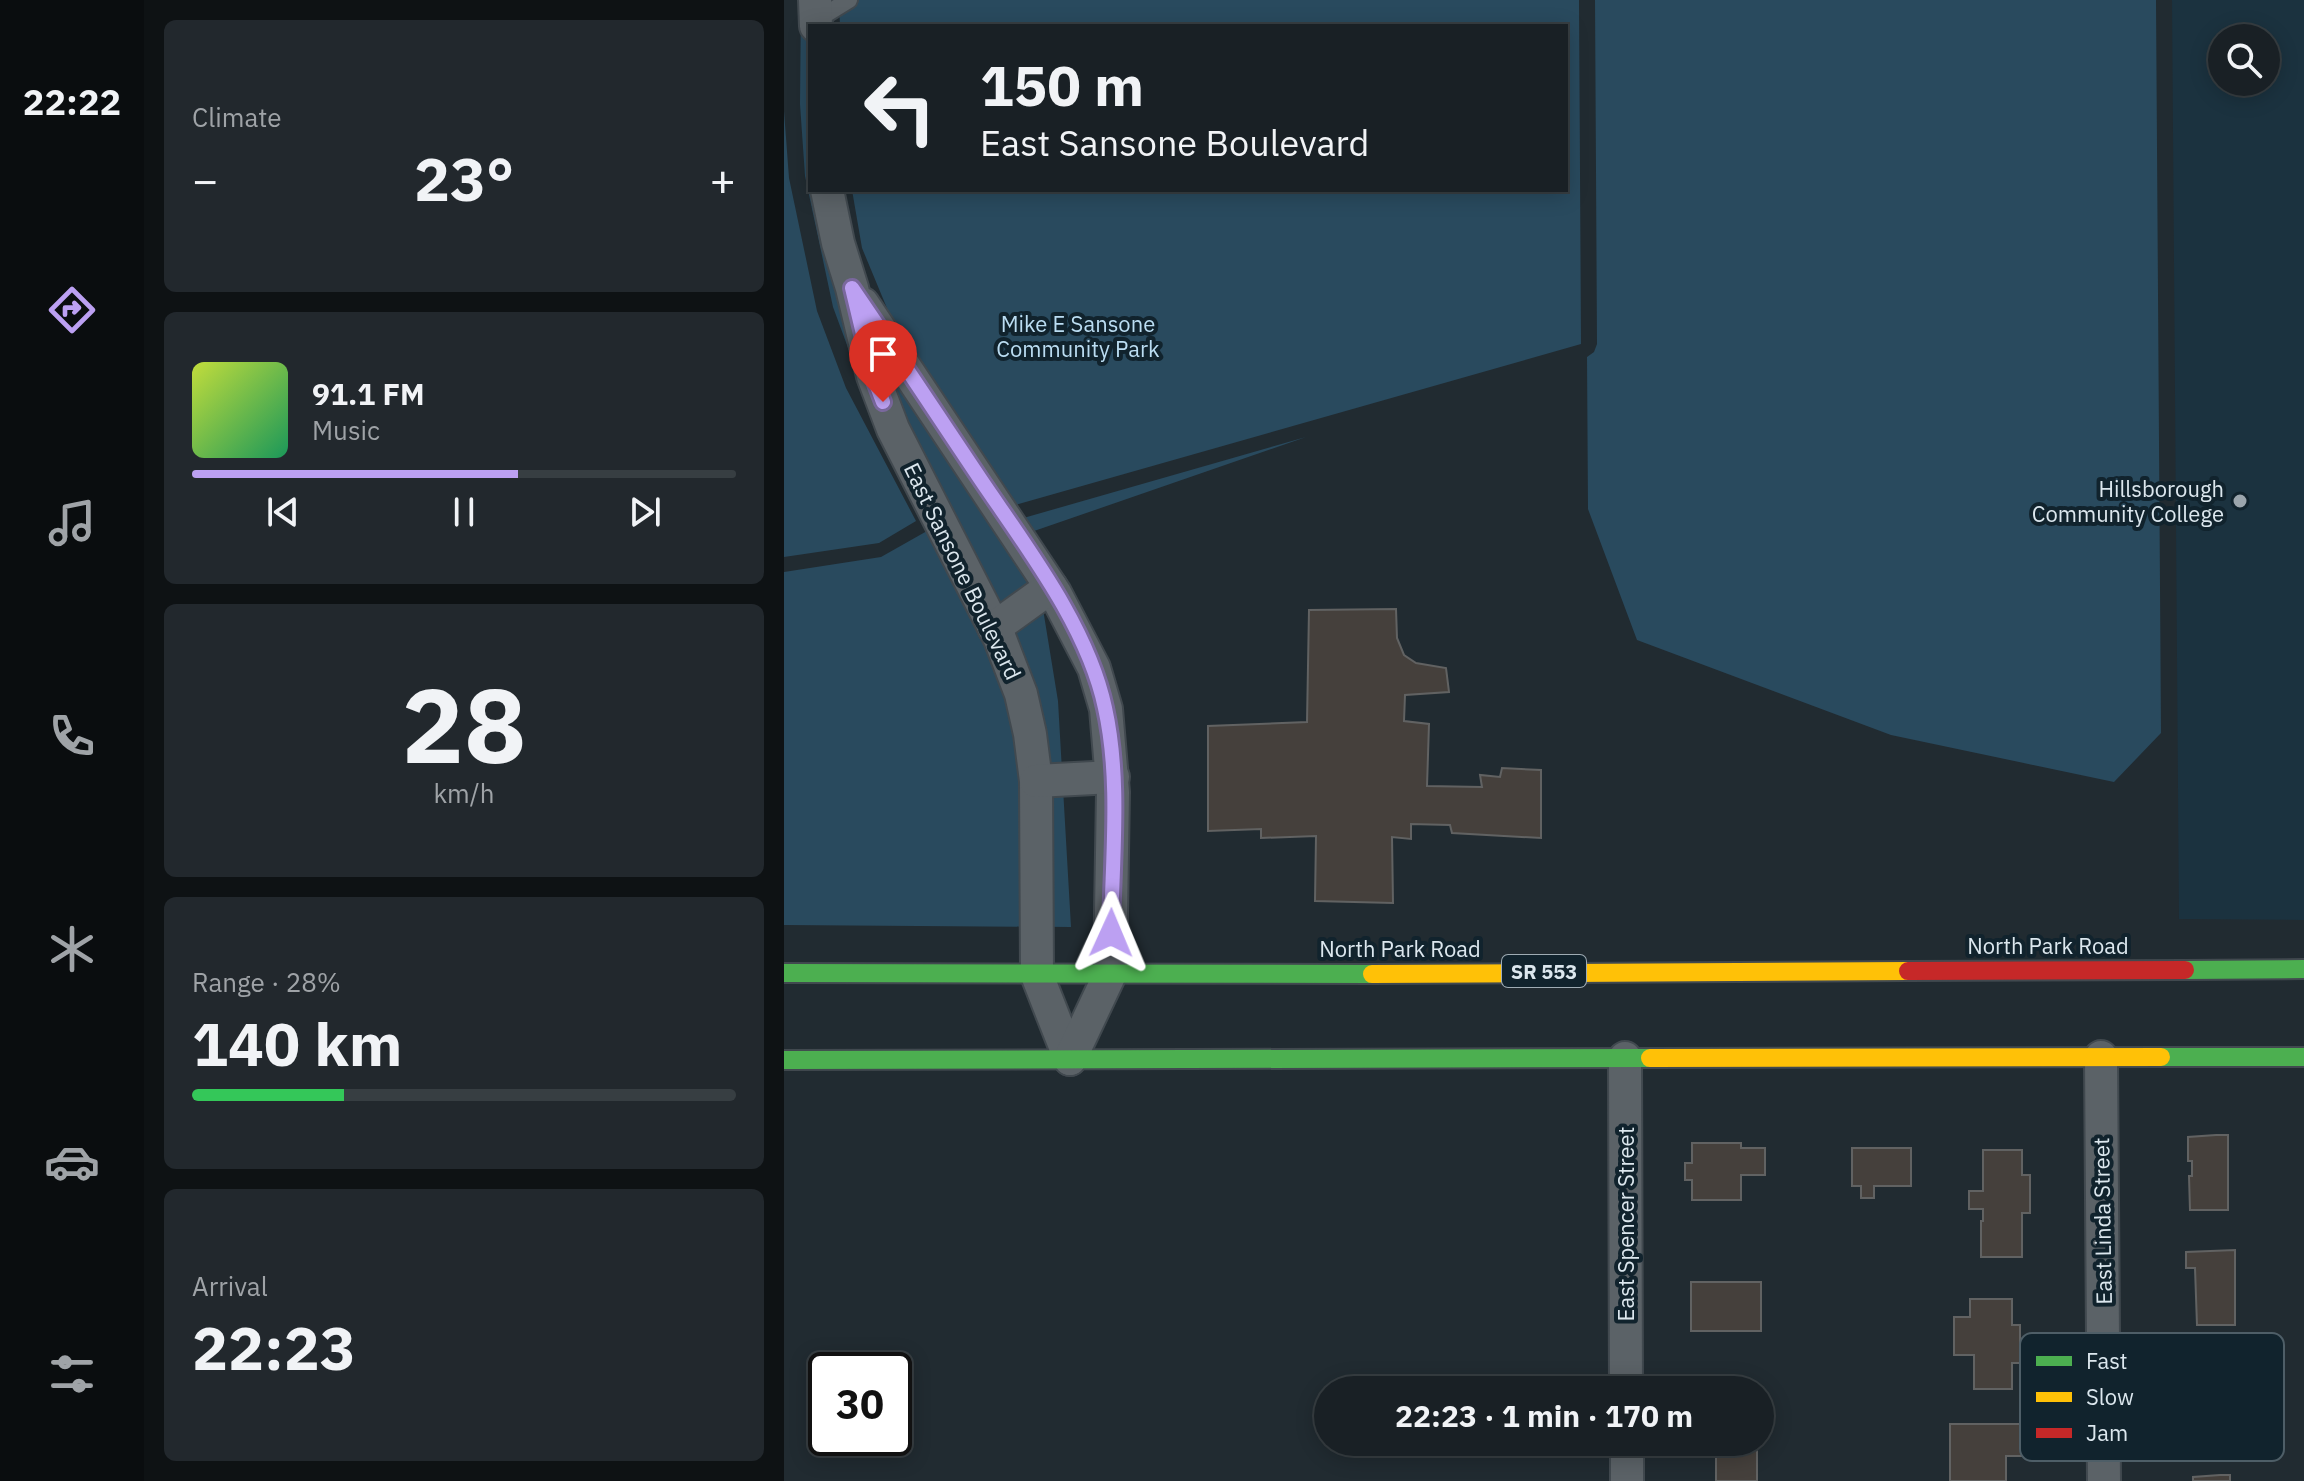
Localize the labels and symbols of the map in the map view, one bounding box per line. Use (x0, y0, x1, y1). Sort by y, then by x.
park label: Mike E Sansone Community Park (996, 309, 1160, 363)
pin (849, 320, 917, 402)
street label: East Sansone Boulevard (898, 458, 1028, 684)
place label: Hillsborough Community College (2032, 474, 2224, 528)
marker: Hillsborough Community College (2231, 492, 2249, 510)
position arrow (1069, 891, 1153, 975)
street label: North Park Road (1967, 931, 2129, 960)
street label: North Park Road (1319, 934, 1481, 963)
road number: SR 553 (1502, 955, 1586, 987)
street label: East Spencer Street (1611, 1127, 1640, 1321)
street label: East Linda Street (2086, 1137, 2118, 1305)
legend (2020, 1333, 2284, 1461)
text: Fast (2086, 1346, 2127, 1375)
speed limit sign: 30 (808, 1352, 912, 1456)
text: Slow (2086, 1382, 2134, 1411)
text: Jam (2086, 1418, 2128, 1447)

